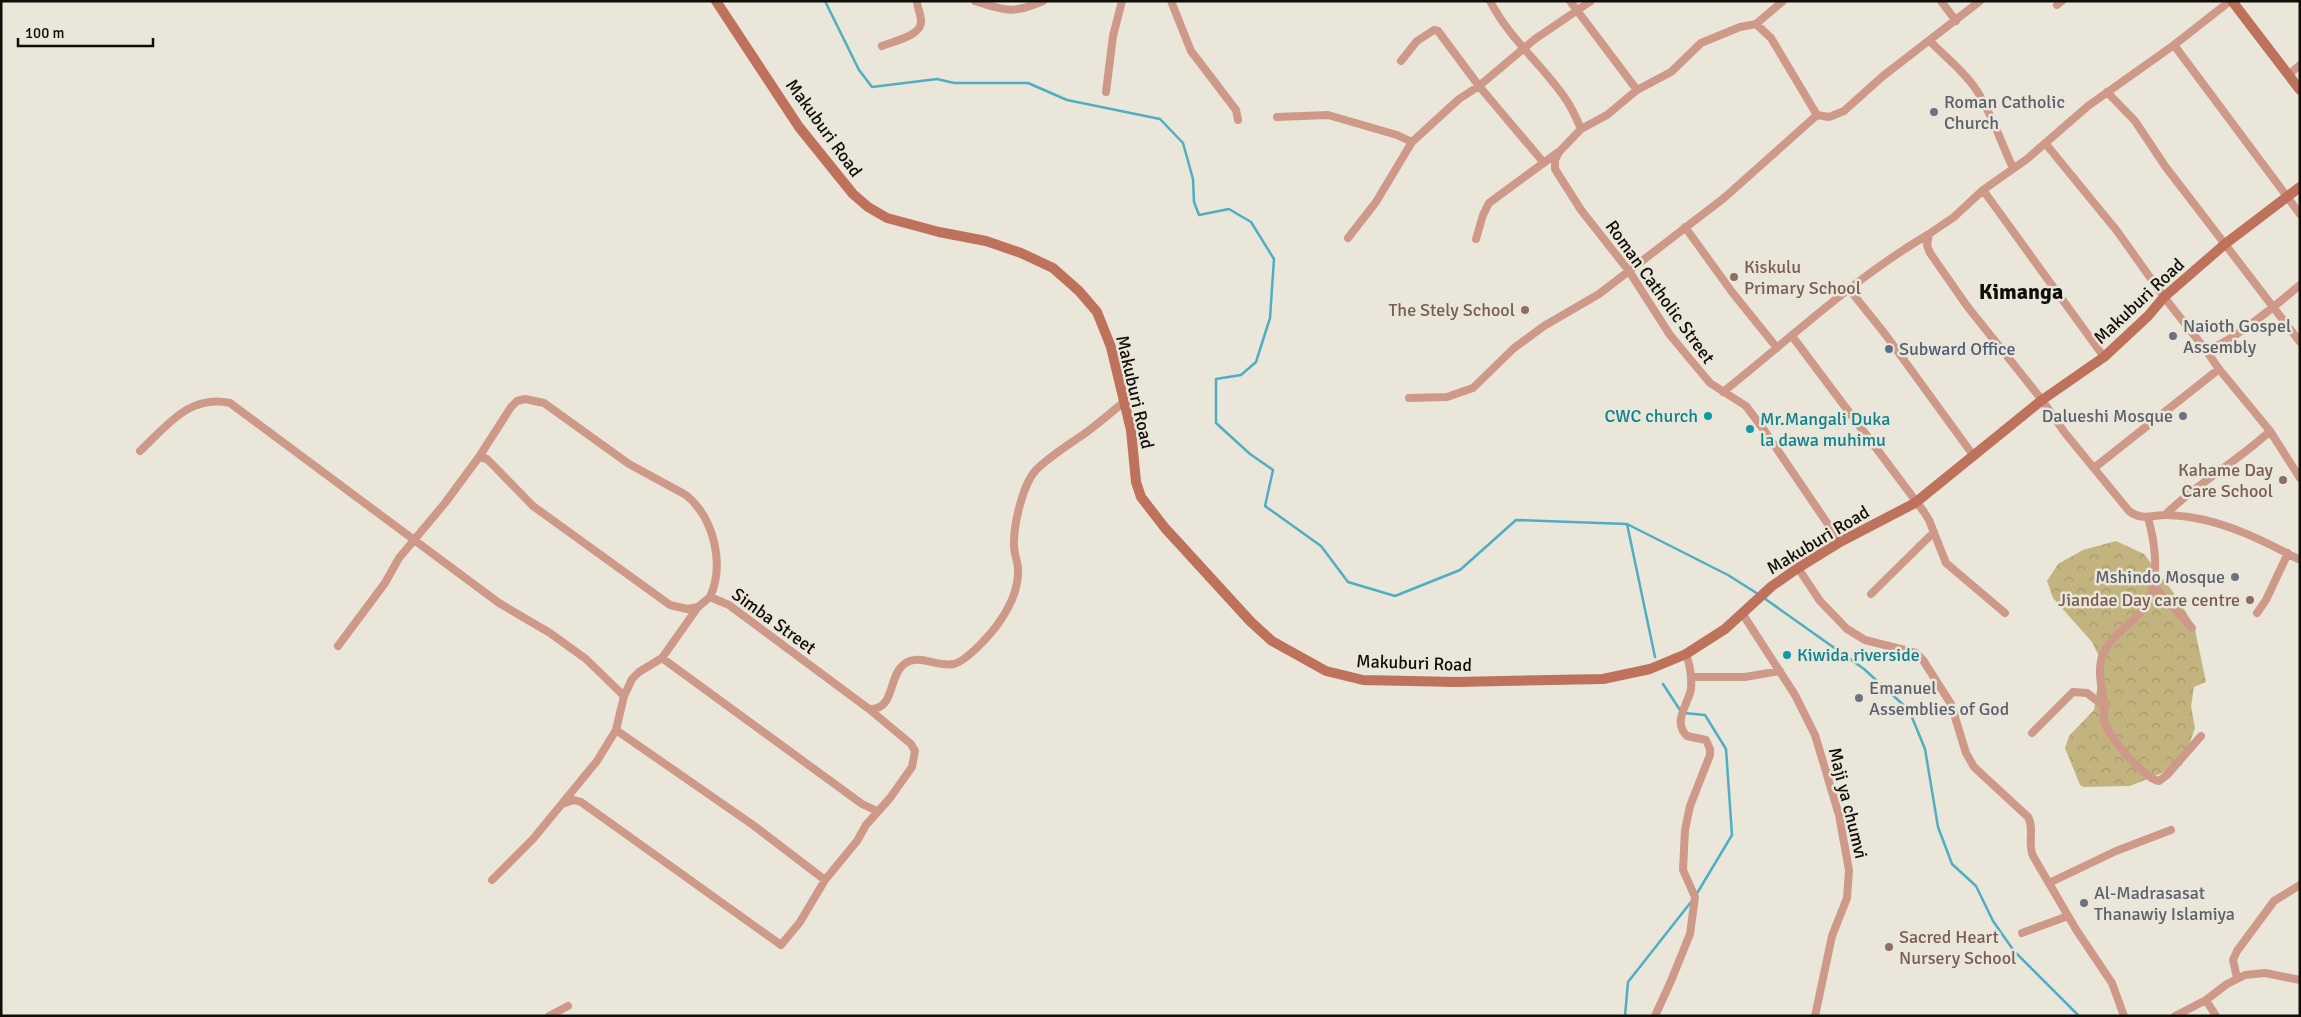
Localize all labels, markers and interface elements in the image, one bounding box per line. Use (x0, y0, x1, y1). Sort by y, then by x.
scale bar (18, 15, 152, 47)
text: 100 m (25, 24, 65, 42)
street label: Makuburi Road (781, 75, 867, 181)
place label: Roman Catholic Church (1944, 91, 2065, 134)
marker: Roman Catholic Church (1928, 106, 1940, 118)
street label: Roman Catholic Street (1601, 216, 1719, 368)
street label: Makuburi Road (2089, 253, 2189, 349)
place label: Kiskulu Primary School (1744, 256, 1861, 299)
marker: Kiskulu Primary School (1728, 271, 1740, 283)
district label: Kimanga (1979, 278, 2063, 305)
place label: The Stely School (1388, 299, 1515, 321)
marker: The Stely School (1519, 304, 1531, 316)
place label: Naioth Gospel Assembly (2183, 315, 2291, 358)
marker: Naioth Gospel Assembly (2167, 330, 2179, 342)
street label: Makuburi Road (1111, 333, 1159, 451)
place label: Subward Office (1899, 338, 2016, 360)
marker: Subward Office (1883, 343, 1895, 355)
place label: CWC church (1604, 405, 1698, 427)
place label: Dalueshi Mosque (2042, 405, 2173, 427)
place label: Mr.Mangali Duka la dawa muhimu (1760, 408, 1891, 451)
marker: CWC church (1702, 410, 1714, 422)
marker: Dalueshi Mosque (2177, 410, 2189, 422)
marker: Mr.Mangali Duka la dawa muhimu (1744, 423, 1756, 435)
place label: Kahame Day Care School (2178, 459, 2274, 502)
marker: Kahame Day Care School (2277, 474, 2289, 486)
street label: Makuburi Road (1763, 501, 1873, 579)
place label: Mshindo Mosque (2095, 566, 2225, 588)
marker: Mshindo Mosque (2229, 571, 2241, 583)
street label: Simba Street (728, 583, 820, 659)
place label: Jiandae Day care centre (2058, 589, 2240, 611)
marker: Jiandae Day care centre (2244, 594, 2256, 606)
place label: Kiwida riverside (1797, 644, 1920, 666)
marker: Kiwida riverside (1781, 649, 1793, 661)
street label: Makuburi Road (1356, 650, 1472, 676)
place label: Emanuel Assemblies of God (1869, 677, 2009, 720)
marker: Emanuel Assemblies of God (1853, 692, 1865, 704)
street label: Maji ya chumvi (1824, 745, 1872, 861)
place label: Al-Madrasasat Thanawiy Islamiya (2094, 882, 2235, 925)
marker: Al-Madrasasat Thanawiy Islamiya (2078, 897, 2090, 909)
place label: Sacred Heart Nursery School (1899, 926, 2016, 969)
marker: Sacred Heart Nursery School (1883, 941, 1895, 953)

